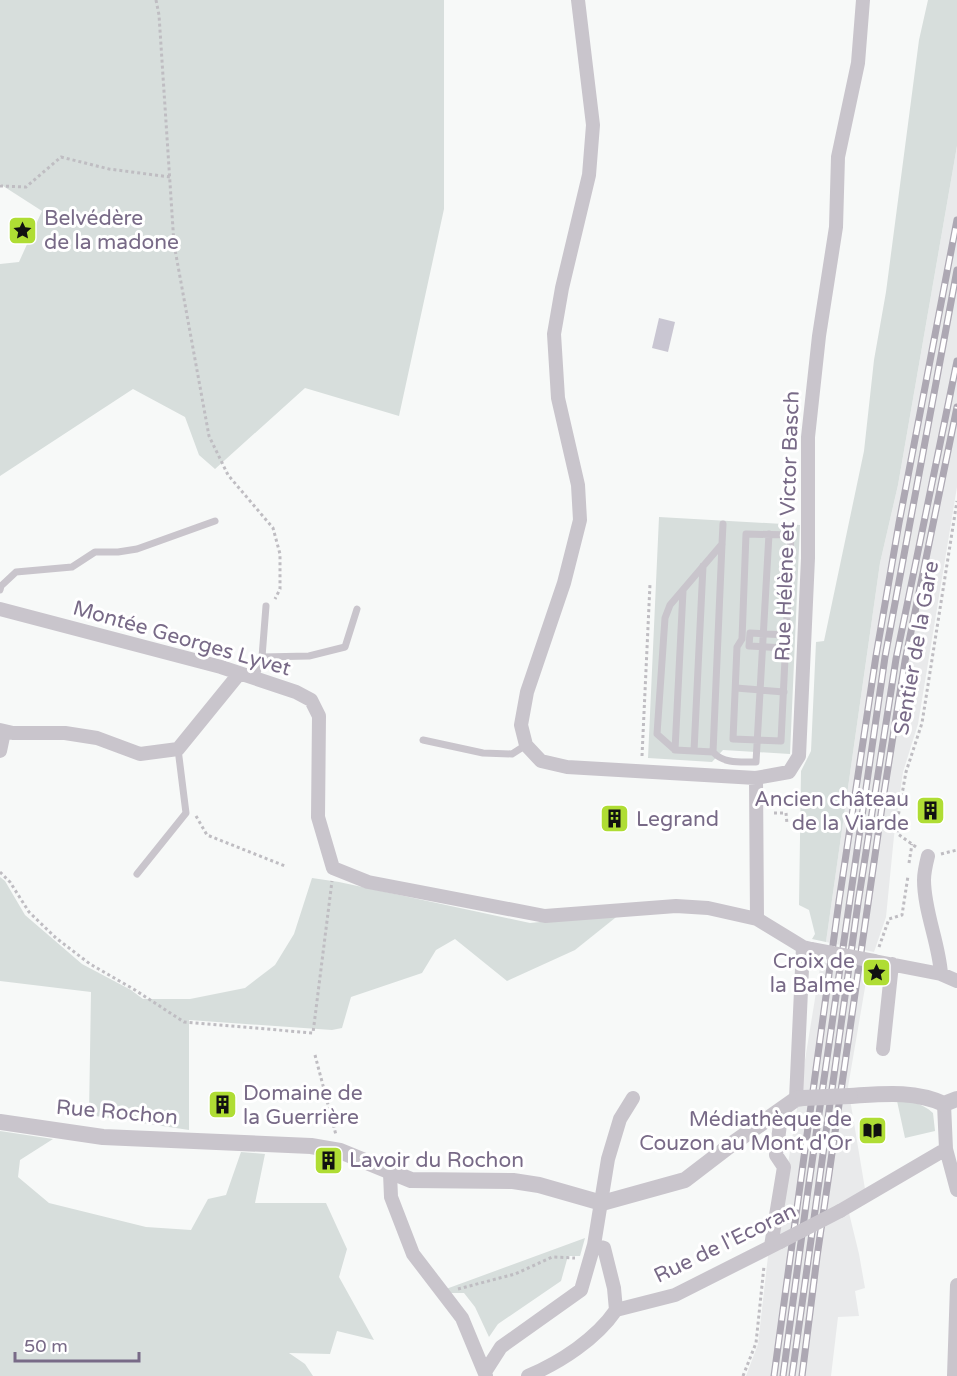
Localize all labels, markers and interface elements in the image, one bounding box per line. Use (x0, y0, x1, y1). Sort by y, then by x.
place label: Belvédère de la madone (44, 206, 179, 255)
place icon: Belvédère de la madone (7, 214, 39, 246)
street label: Rue Hélène et Victor Basch (770, 390, 805, 662)
street label: Sentier de la Gare (889, 559, 944, 737)
street label: Montée Georges Lyvet (70, 595, 294, 682)
place label: Ancien château de la Viarde (754, 787, 909, 836)
building icon: Ancien château de la Viarde (914, 795, 946, 827)
building icon: Legrand (599, 803, 631, 835)
place label: Legrand (636, 807, 719, 832)
place label: Croix de la Balme (770, 949, 855, 998)
place icon: Croix de la Balme (860, 957, 892, 989)
place label: Domaine de la Guerrière (243, 1081, 363, 1130)
building icon: Domaine de la Guerrière (206, 1089, 238, 1121)
street label: Rue Rochon (55, 1095, 179, 1130)
place label: Médiathèque de Couzon au Mont d'Or (639, 1107, 852, 1156)
library icon: Médiathèque de Couzon au Mont d'Or (857, 1115, 889, 1147)
building icon: Lavoir du Rochon (312, 1144, 344, 1176)
place label: Lavoir du Rochon (349, 1148, 524, 1173)
street label: Rue de l'Ecoran (650, 1198, 800, 1289)
scale bar (15, 1325, 140, 1363)
text: 50 m (24, 1335, 68, 1357)

